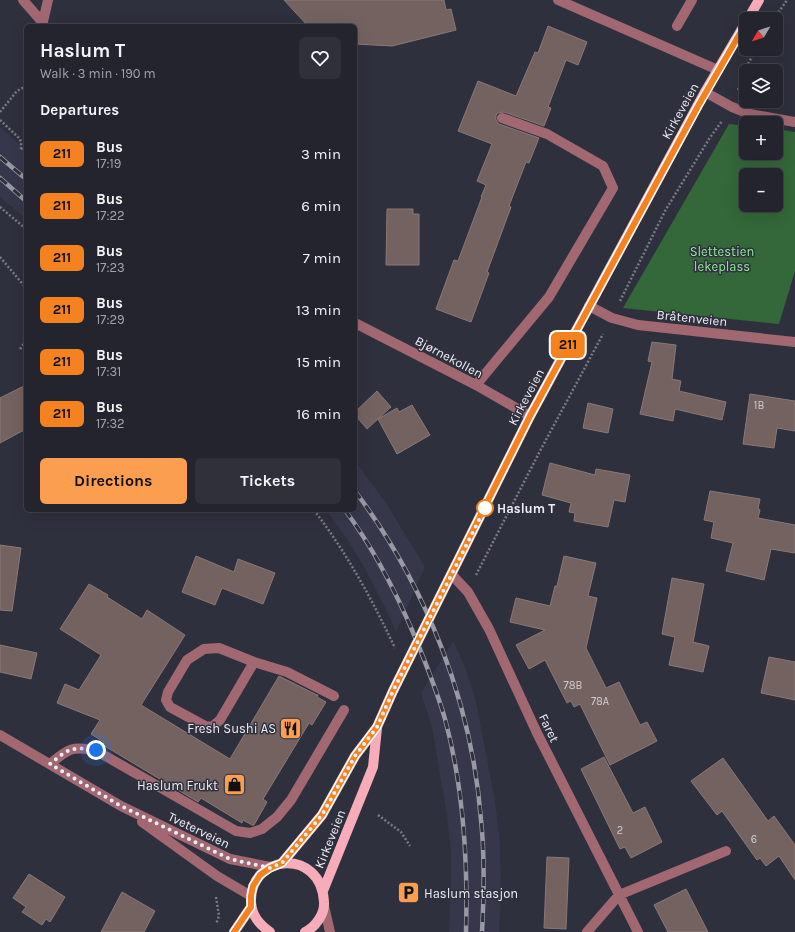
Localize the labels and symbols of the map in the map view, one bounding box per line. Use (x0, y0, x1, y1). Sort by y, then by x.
north arrow (739, 12, 783, 56)
street label: Kirkeveien (658, 80, 702, 142)
park label: Slettestien lekeplass (690, 244, 754, 274)
street label: Bråtenveien (656, 307, 728, 329)
line badge: 211 (545, 332, 591, 358)
street label: Bjørnekollen (412, 333, 486, 381)
street label: Kirkeveien (505, 366, 547, 428)
house number: 1B (754, 399, 764, 412)
marker: Haslum T (476, 499, 494, 517)
place label: Haslum T (497, 501, 555, 516)
house number: 78B (564, 679, 583, 692)
house number: 78A (591, 695, 610, 708)
street label: Faret (536, 711, 562, 745)
restaurant icon: Fresh Sushi AS (278, 715, 304, 741)
place label: Fresh Sushi AS (187, 721, 276, 736)
your location (86, 740, 106, 760)
shop icon: Haslum Frukt (221, 772, 247, 798)
place label: Haslum Frukt (137, 778, 218, 793)
street label: Kirkeveien (311, 807, 349, 871)
street label: Tveterveien (166, 809, 232, 851)
house number: 2 (617, 824, 623, 837)
house number: 6 (751, 833, 757, 846)
parking icon: Haslum stasjon (396, 880, 422, 906)
place label: Haslum stasjon (424, 886, 518, 901)

